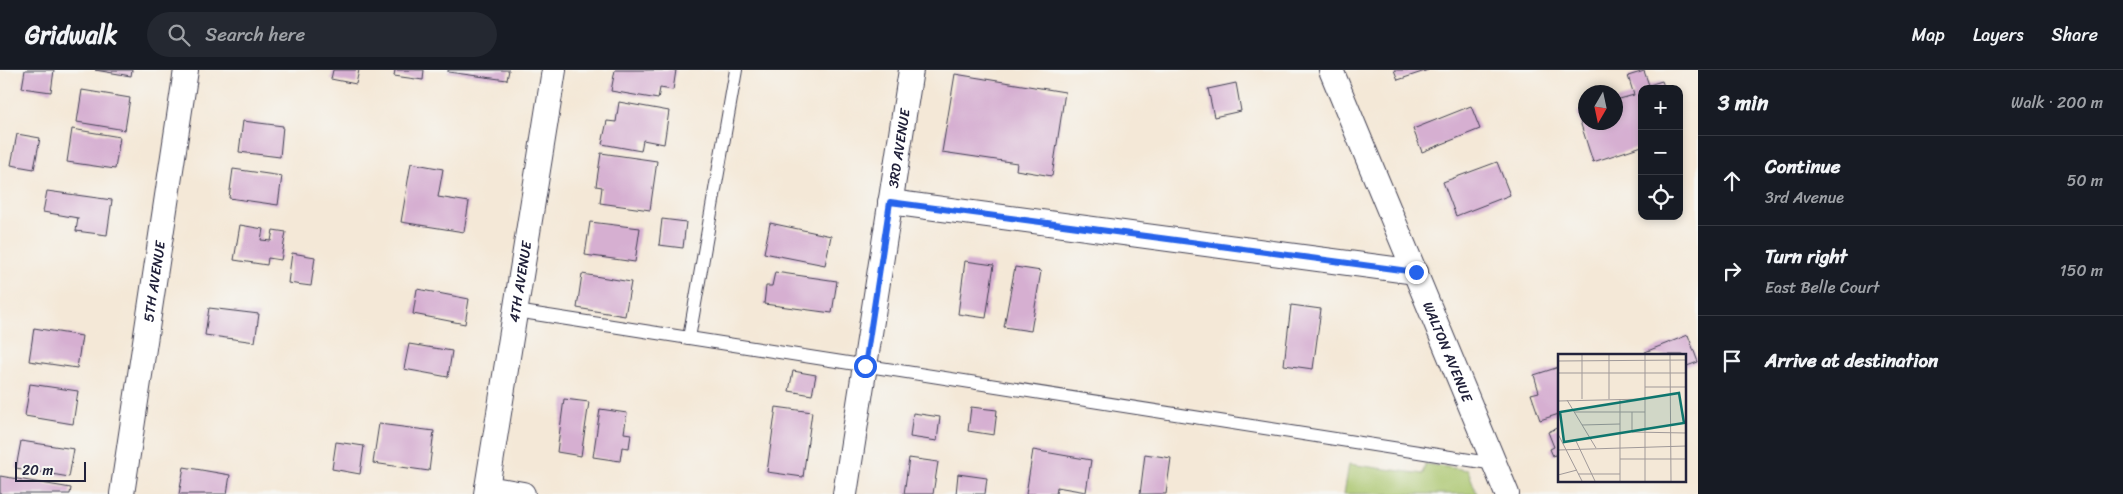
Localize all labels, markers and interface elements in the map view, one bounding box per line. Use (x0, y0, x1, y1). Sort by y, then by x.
search box (147, 12, 497, 57)
text: Gridwalk (25, 14, 117, 56)
text: Search here (205, 18, 305, 51)
text: Map (1912, 19, 1945, 51)
text: Layers (1973, 19, 2024, 51)
text: Share (2052, 19, 2098, 51)
icon: search (165, 21, 193, 49)
text: 3 min (1718, 84, 1768, 122)
north arrow (1578, 85, 1623, 130)
map controls (1638, 85, 1683, 220)
button: + (1638, 85, 1683, 130)
text: Walk · 200 m (2011, 88, 2103, 117)
street label: 3RD AVENUE (881, 106, 918, 190)
button: − (1638, 130, 1683, 175)
text: Continue (1765, 150, 1841, 183)
text: 50 m (2067, 166, 2103, 195)
icon: ahead (1718, 167, 1746, 195)
button: locate (1638, 175, 1683, 220)
text: 3rd Avenue (1765, 183, 1844, 212)
street label: 5TH AVENUE (136, 238, 173, 324)
street label: 4TH AVENUE (502, 238, 540, 324)
text: Turn right (1765, 240, 1847, 273)
text: 150 m (2060, 256, 2103, 285)
icon: right (1718, 257, 1746, 285)
route end (1405, 261, 1428, 284)
text: East Belle Court (1765, 273, 1879, 302)
street label: WALTON AVENUE (1415, 298, 1480, 407)
text: Arrive at destination (1765, 344, 1938, 377)
icon: arrive (1718, 347, 1746, 375)
inset map (1558, 354, 1686, 482)
route start (854, 355, 877, 378)
text: 20 m (22, 458, 53, 483)
scale bar (15, 459, 86, 482)

